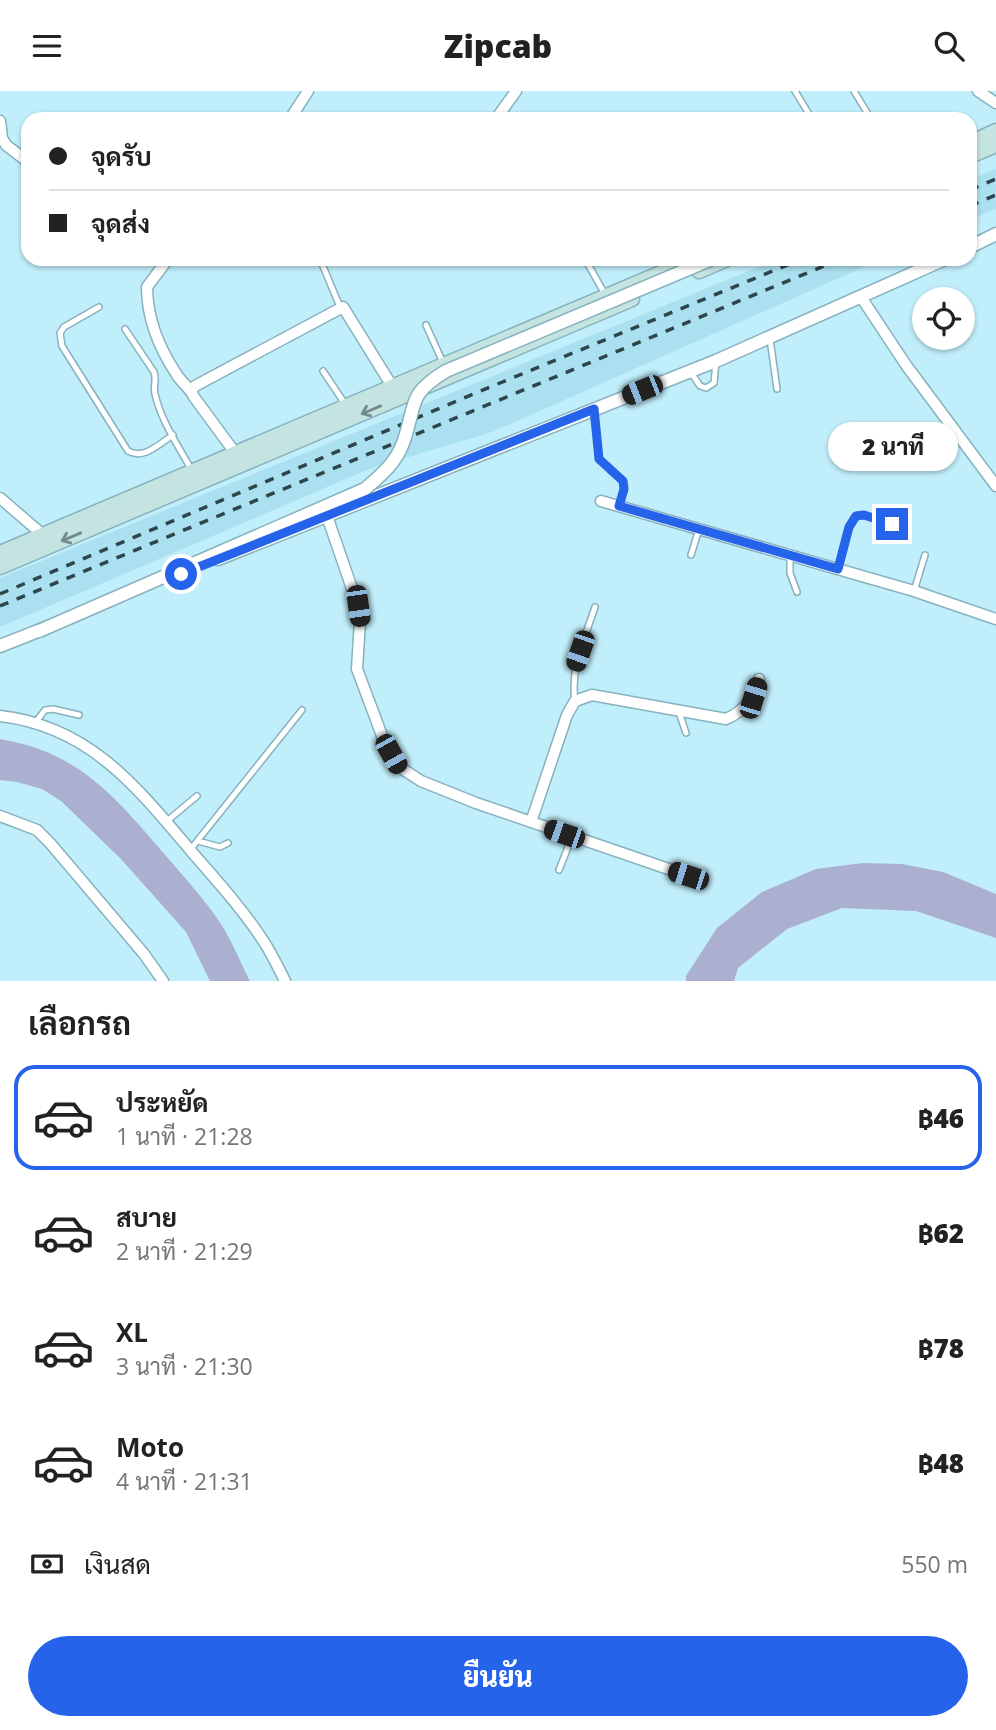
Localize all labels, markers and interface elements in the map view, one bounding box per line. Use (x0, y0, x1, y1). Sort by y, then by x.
text: Zipcab (444, 24, 552, 67)
icon: menu (28, 27, 66, 65)
icon: search (930, 27, 968, 65)
text: จุดรับ (91, 138, 152, 174)
text: จุดส่ง (91, 205, 150, 241)
map controls (912, 287, 975, 350)
button: locate (912, 287, 975, 350)
car (619, 372, 666, 408)
one-way arrow (361, 404, 382, 417)
callout: 2 นาที (827, 423, 957, 471)
text: 2 นาที (862, 430, 924, 462)
route end (876, 508, 908, 540)
one-way arrow (61, 531, 83, 544)
route start (165, 558, 197, 590)
car (345, 584, 372, 628)
car (564, 628, 597, 674)
car (737, 675, 770, 721)
car (372, 731, 411, 777)
car (541, 817, 588, 851)
car (665, 860, 712, 892)
text: เลือกรถ (28, 1001, 131, 1044)
text: ประหยัด (116, 1084, 209, 1120)
icon: car (32, 1086, 95, 1149)
text: ฿46 (918, 1100, 964, 1136)
text: 1 นาที · 21:28 (116, 1120, 253, 1152)
text: สบาย (116, 1199, 177, 1235)
icon: car (32, 1201, 95, 1264)
text: ฿62 (918, 1215, 964, 1251)
text: 2 นาที · 21:29 (116, 1235, 253, 1267)
text: XL (116, 1314, 148, 1350)
icon: car (32, 1316, 95, 1379)
text: ฿78 (918, 1330, 964, 1366)
text: 3 นาที · 21:30 (116, 1350, 253, 1382)
text: Moto (116, 1429, 184, 1465)
icon: car (32, 1431, 95, 1494)
text: ฿48 (918, 1445, 964, 1481)
text: 4 นาที · 21:31 (116, 1465, 253, 1497)
icon: cash (28, 1545, 66, 1583)
text: เงินสด (84, 1546, 151, 1582)
text: 550 m (901, 1548, 968, 1580)
button: ยืนยัน (28, 1636, 968, 1716)

